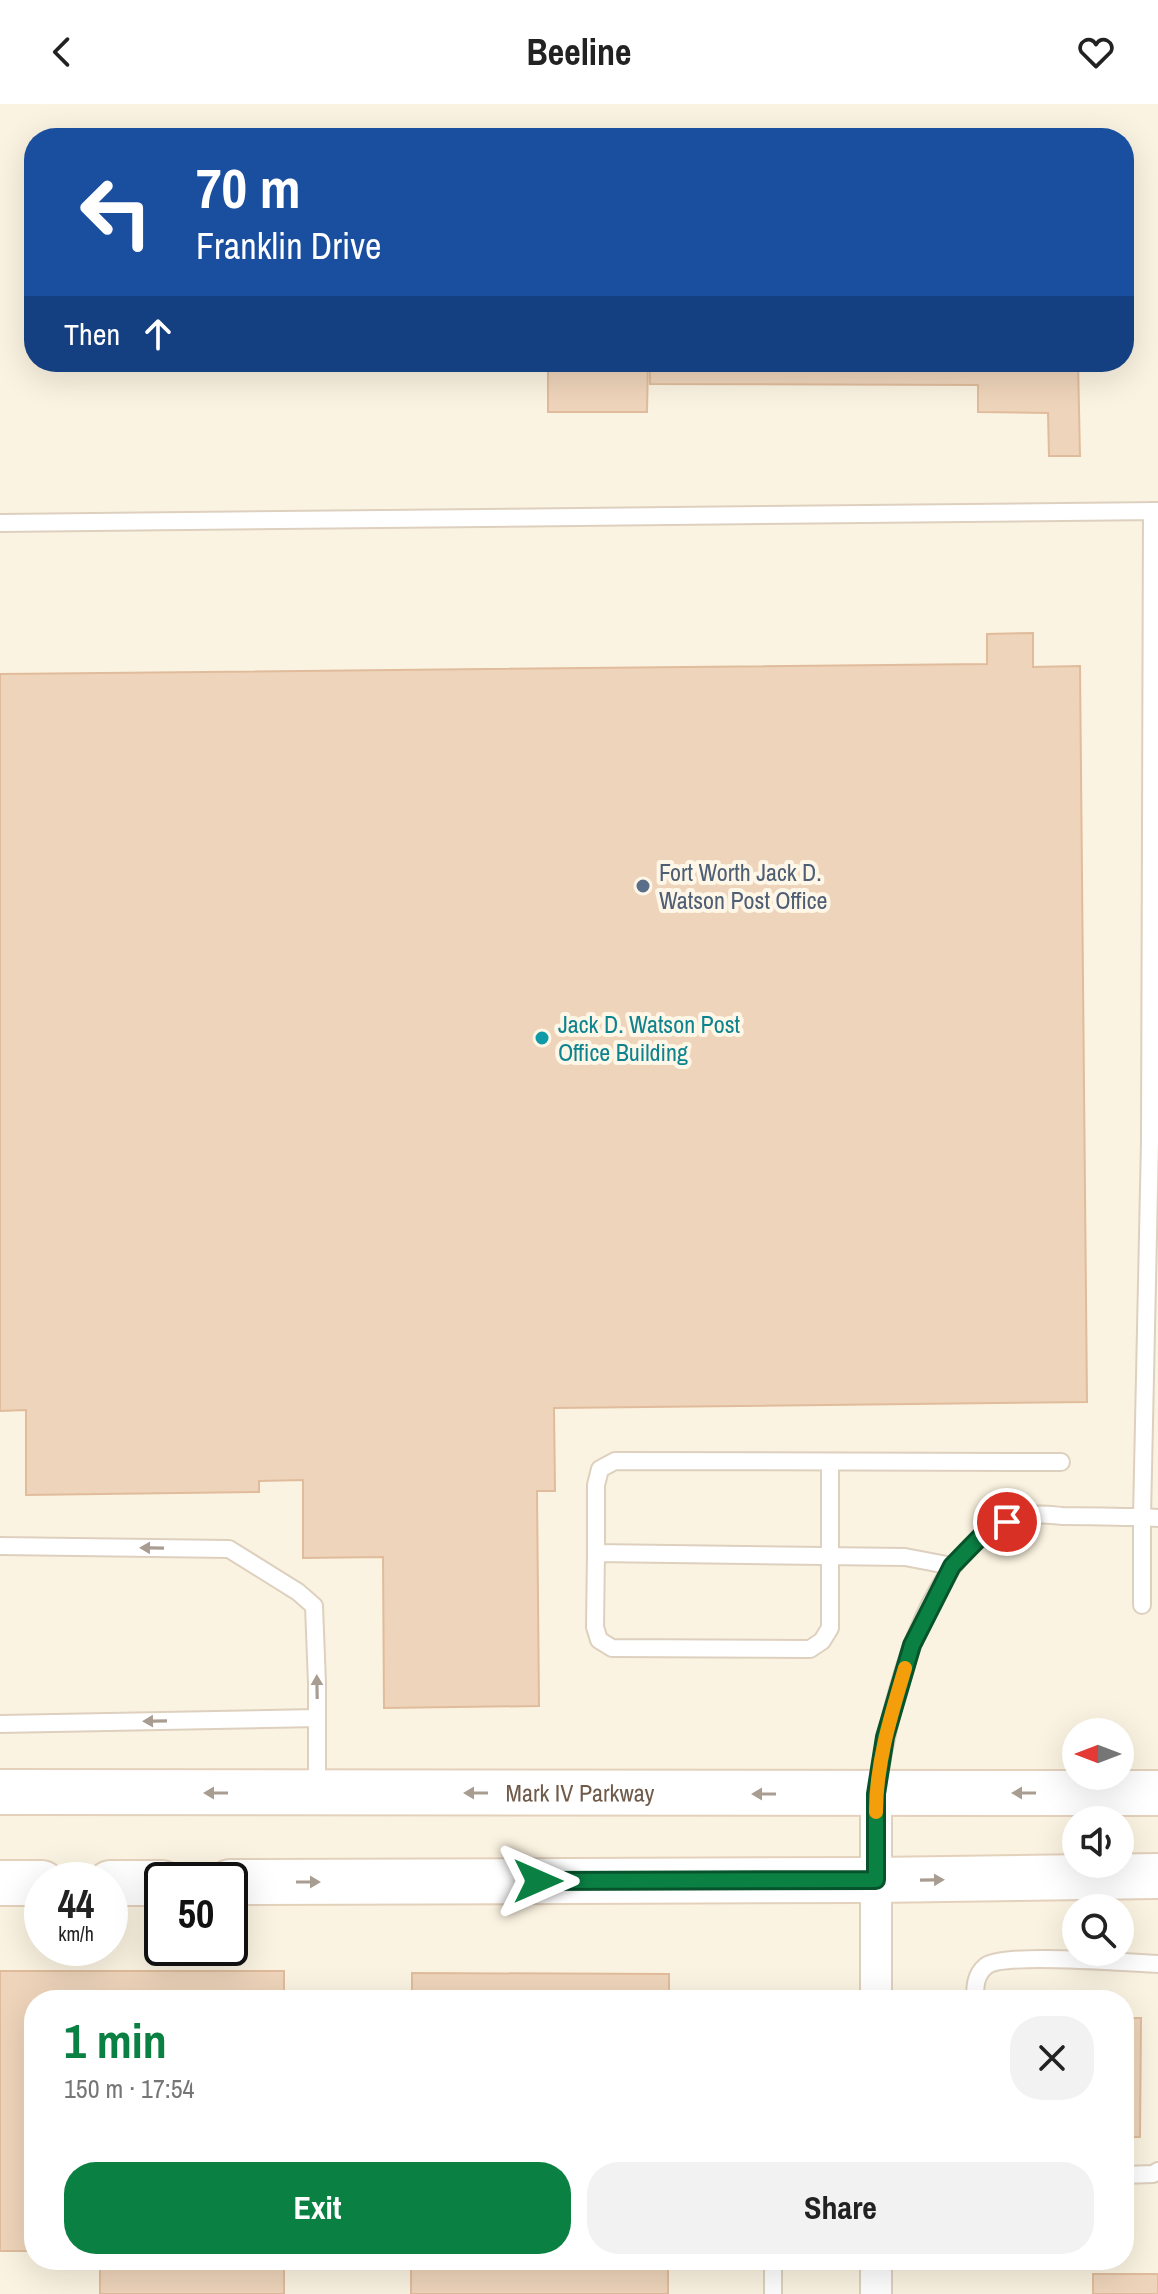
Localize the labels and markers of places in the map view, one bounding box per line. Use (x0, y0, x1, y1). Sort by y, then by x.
place label: Fort Worth Jack D. Watson Post Office (659, 856, 828, 916)
marker: Fort Worth Jack D. Watson Post Office (634, 877, 652, 895)
place label: Jack D. Watson Post Office Building (558, 1008, 740, 1068)
marker: Jack D. Watson Post Office Building (533, 1029, 551, 1047)
pin (973, 1488, 1041, 1556)

